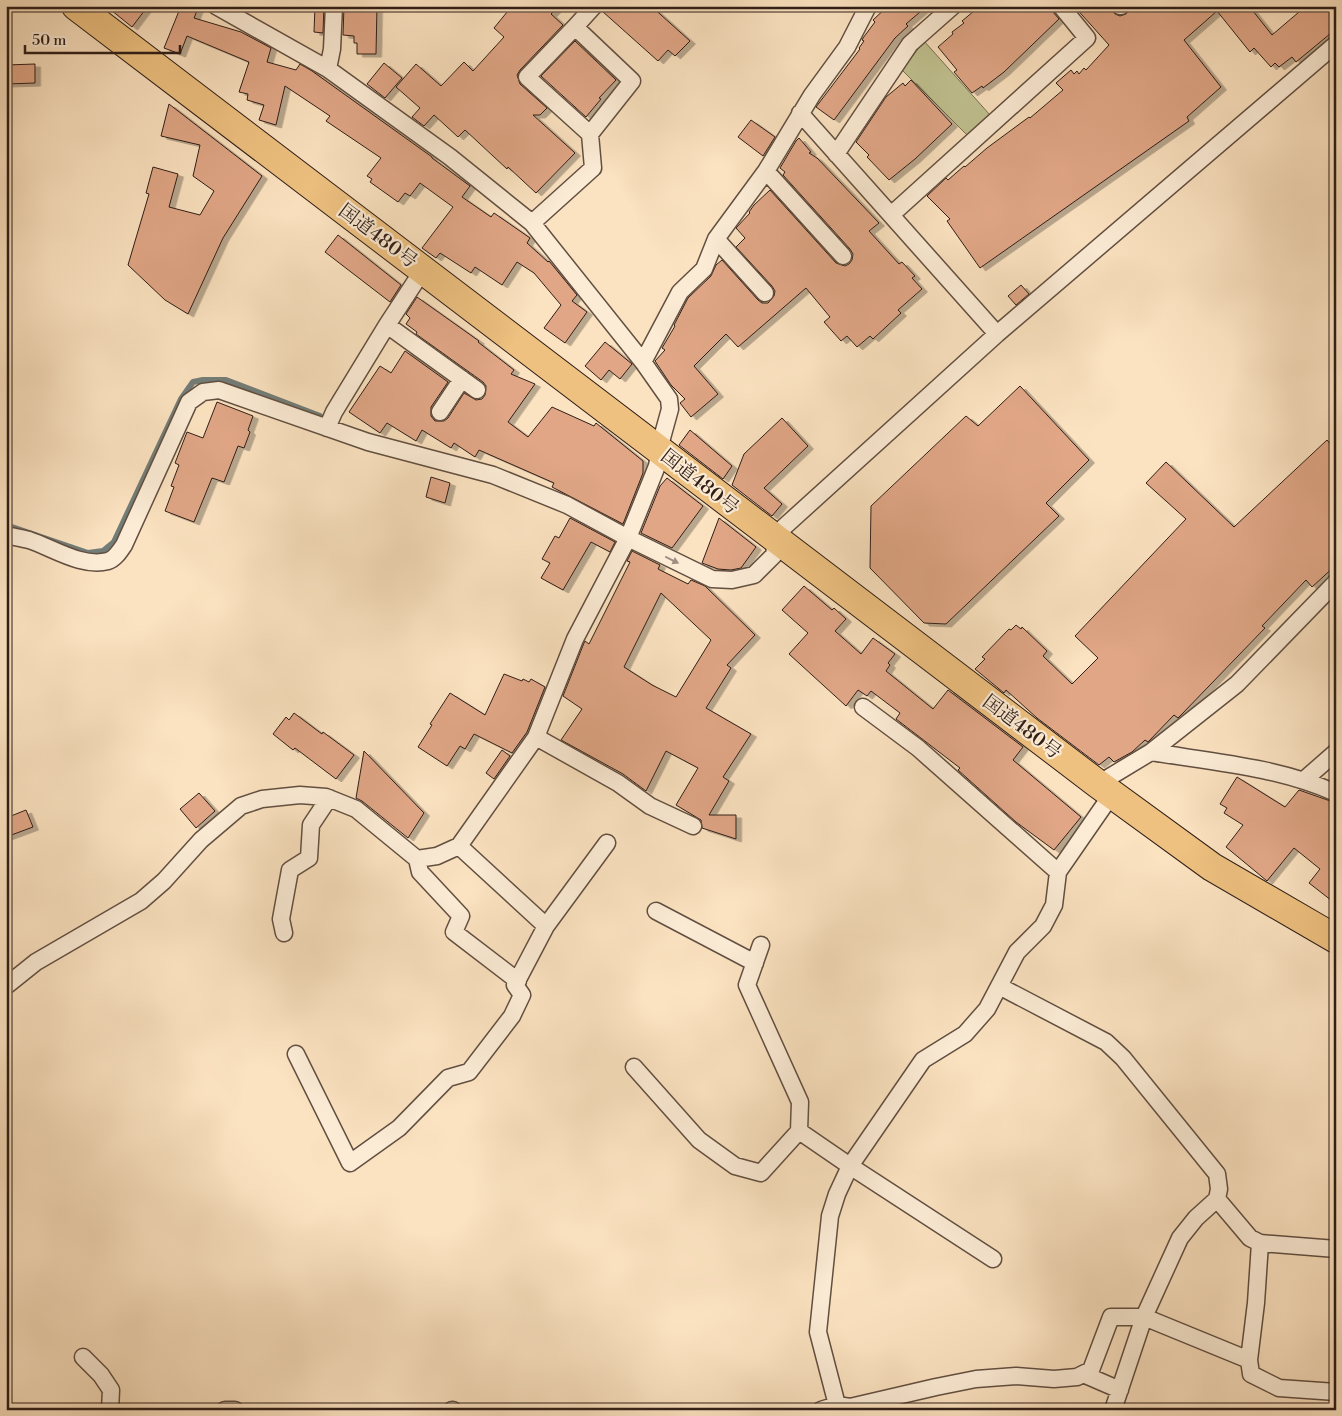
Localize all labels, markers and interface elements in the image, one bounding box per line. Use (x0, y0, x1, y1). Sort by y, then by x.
scale bar (25, 22, 180, 54)
text: 50 m (32, 31, 66, 50)
street label: 国道480号 (334, 199, 422, 273)
street label: 国道480号 (656, 444, 744, 520)
one-way arrow (665, 556, 679, 564)
street label: 国道480号 (978, 690, 1066, 764)

